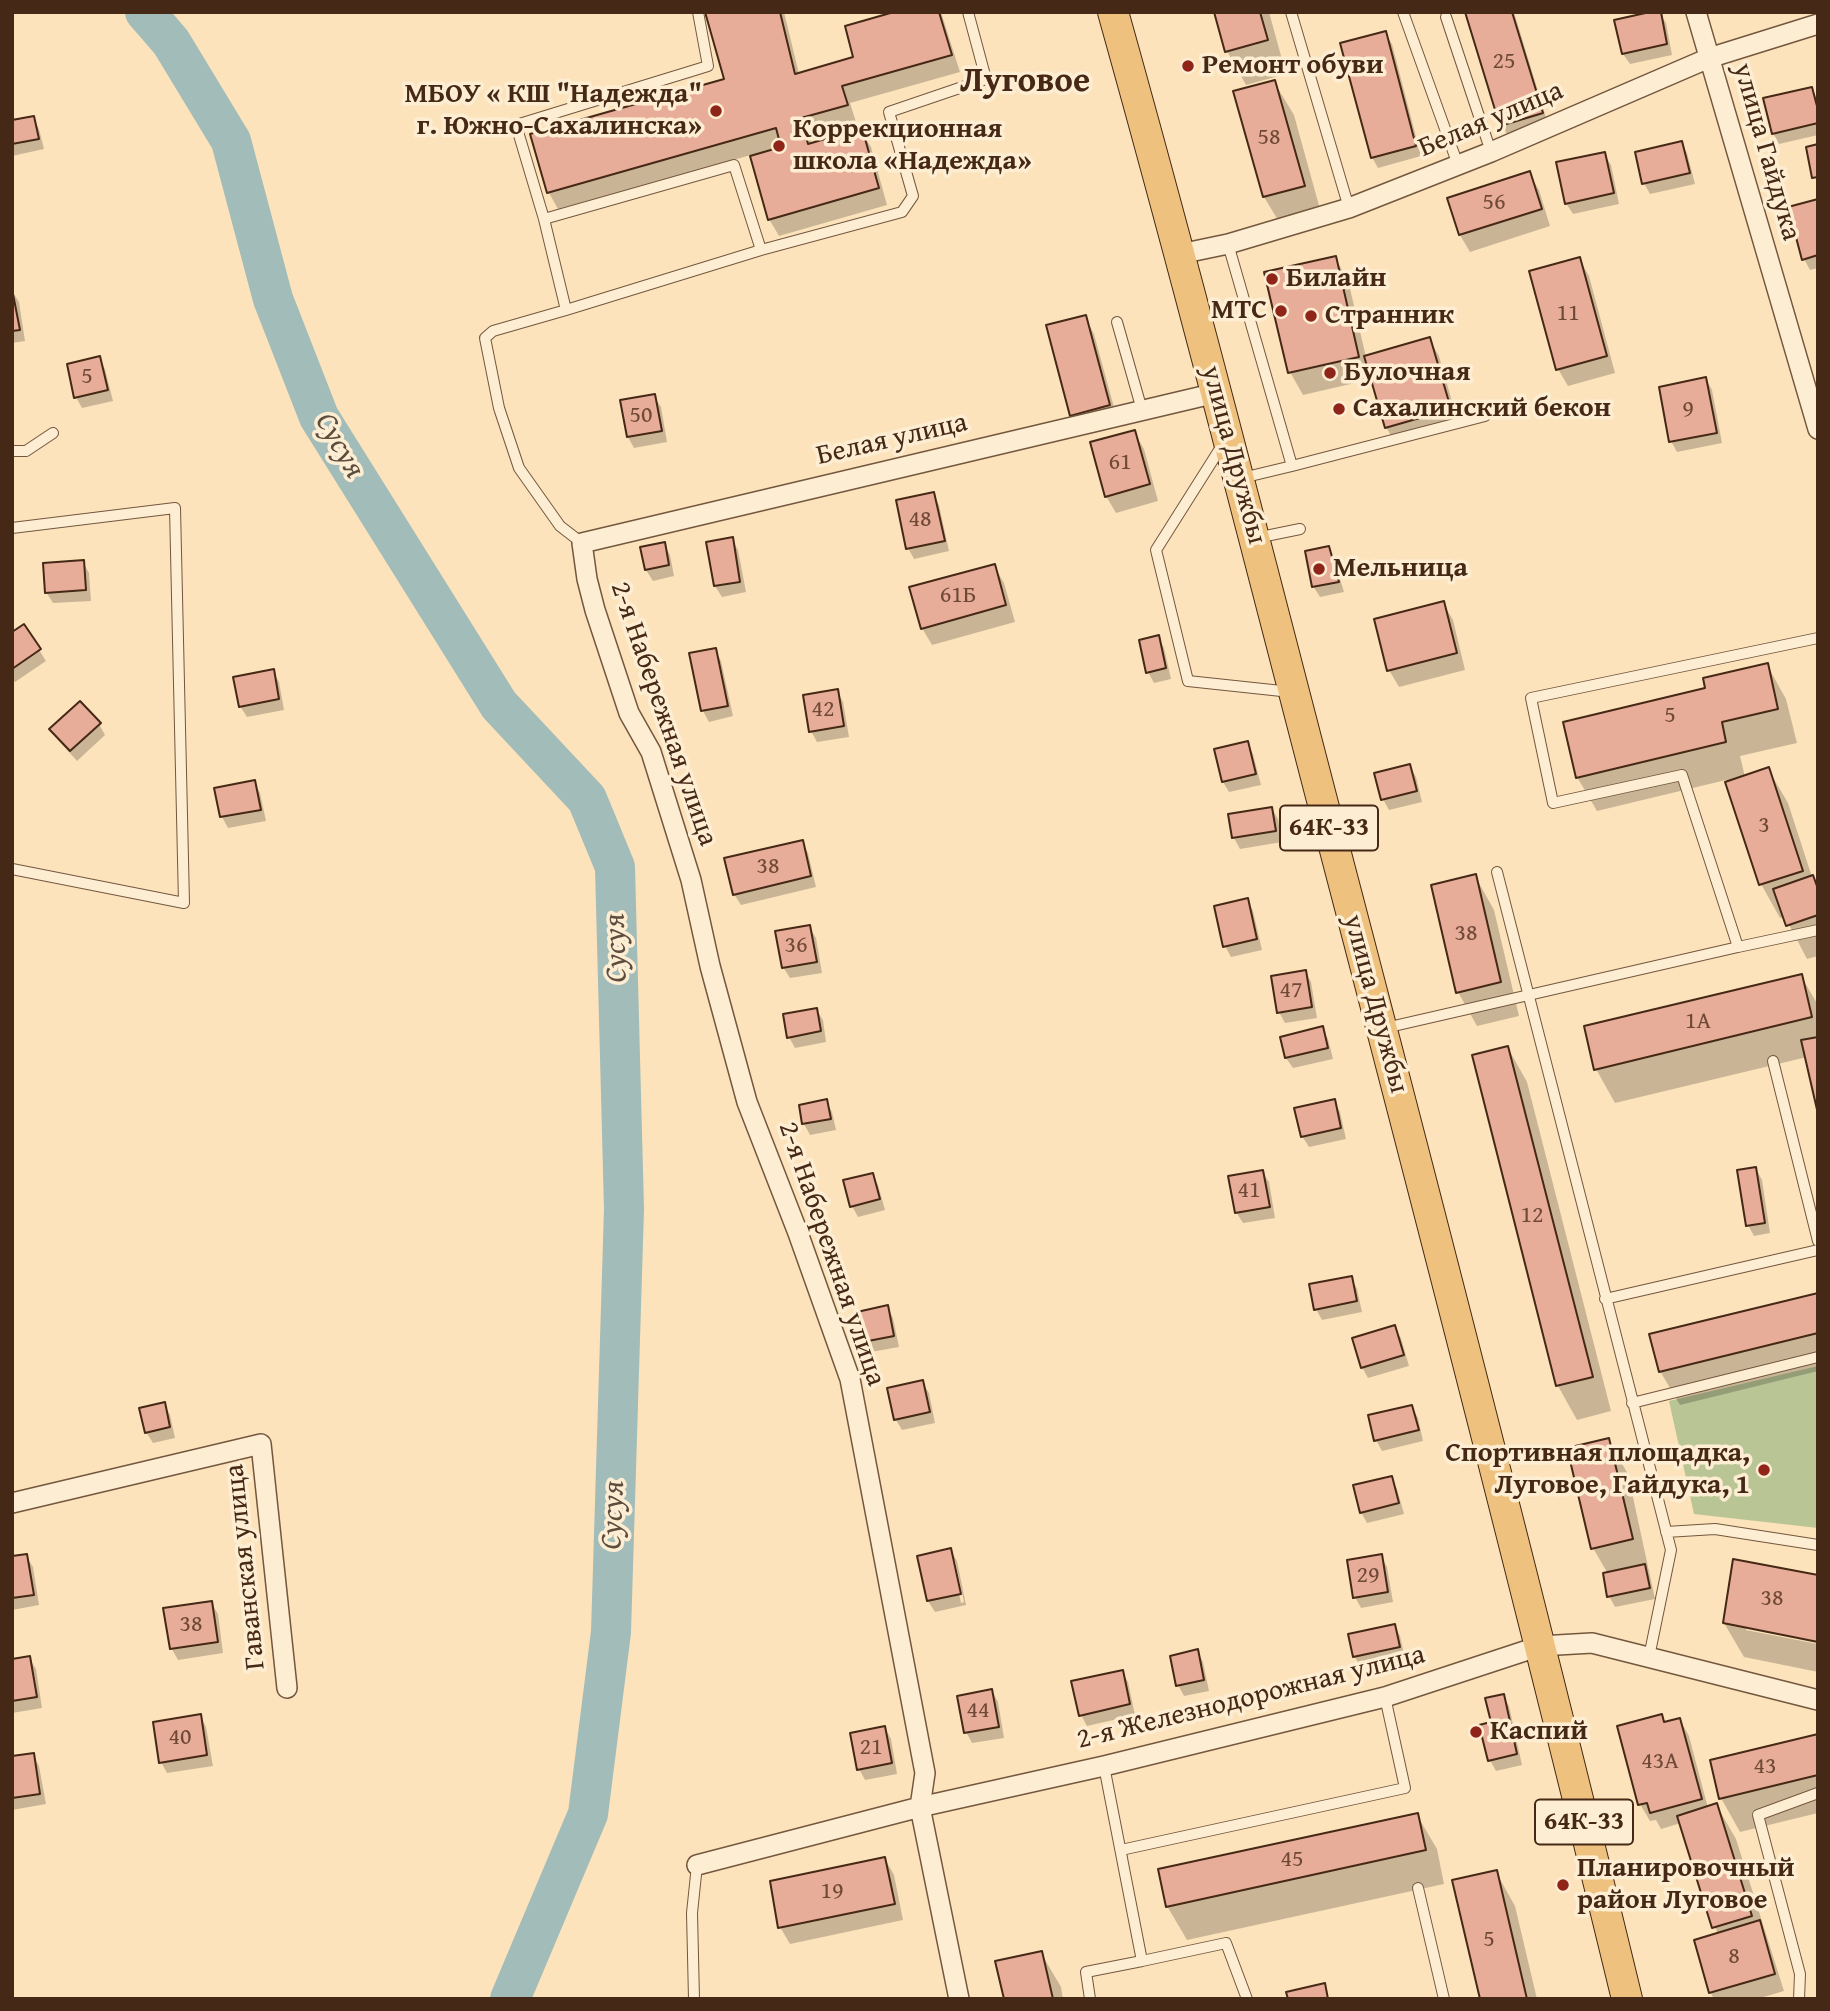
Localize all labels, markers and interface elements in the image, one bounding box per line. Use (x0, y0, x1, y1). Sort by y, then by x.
house number: 25 (1492, 48, 1516, 76)
place label: Ремонт обуви (1202, 49, 1383, 83)
marker: Ремонт обуви (1180, 58, 1196, 74)
street label: улица Гайдука (1725, 60, 1807, 244)
district label: Луговое (960, 61, 1090, 103)
street label: Белая улица (1414, 75, 1568, 165)
place label: МБОУ « КШ "Надежда" г. Южно-Сахалинска» (404, 78, 702, 144)
marker: МБОУ « КШ "Надежда" г. Южно-Сахалинска» (708, 103, 724, 119)
place label: Коррекционная школа «Надежда» (793, 113, 1032, 179)
house number: 58 (1257, 124, 1281, 152)
marker: Коррекционная школа «Надежда» (771, 138, 787, 154)
house number: 56 (1482, 189, 1506, 217)
place label: Билайн (1286, 262, 1386, 296)
marker: Билайн (1264, 271, 1280, 287)
place label: МТС (1211, 294, 1267, 328)
place label: Странник (1325, 299, 1454, 333)
house number: 11 (1556, 300, 1580, 328)
marker: МТС (1273, 303, 1289, 319)
marker: Странник (1303, 308, 1319, 324)
place label: Булочная (1344, 356, 1470, 390)
street label: улица Дружбы (1193, 362, 1273, 548)
house number: 5 (81, 363, 93, 391)
marker: Булочная (1322, 365, 1338, 381)
place label: Сахалинский бекон (1353, 392, 1611, 426)
house number: 9 (1682, 396, 1694, 424)
marker: Сахалинский бекон (1331, 401, 1347, 417)
house number: 50 (629, 402, 653, 430)
street label: Белая улица (813, 406, 971, 474)
water label: Сусуя (306, 407, 372, 485)
house number: 61 (1108, 449, 1132, 477)
house number: 48 (908, 506, 932, 534)
place label: Мельница (1333, 552, 1468, 586)
marker: Мельница (1311, 561, 1327, 577)
street label: 2-я Набережная улица (602, 578, 724, 850)
house number: 61Б (940, 582, 976, 610)
house number: 42 (811, 696, 835, 724)
house number: 5 (1664, 702, 1676, 730)
road number: 64К-33 (1280, 806, 1378, 850)
house number: 3 (1758, 812, 1770, 840)
house number: 38 (756, 853, 780, 881)
street label: улица Дружбы (1335, 911, 1415, 1097)
water label: Сусуя (598, 913, 636, 983)
house number: 38 (1454, 920, 1478, 948)
house number: 36 (784, 932, 808, 960)
house number: 47 (1279, 977, 1303, 1005)
house number: 1А (1685, 1008, 1711, 1036)
street label: 2-я Набережная улица (770, 1118, 892, 1390)
house number: 41 (1237, 1177, 1261, 1205)
house number: 12 (1520, 1202, 1544, 1230)
place label: Спортивная площадка, Луговое, Гайдука, 1 (1445, 1437, 1750, 1503)
marker: Спортивная площадка, Луговое, Гайдука, 1 (1756, 1462, 1772, 1478)
street label: Гаванская улица (219, 1463, 273, 1671)
water label: Сусуя (595, 1480, 633, 1550)
house number: 29 (1356, 1562, 1380, 1590)
house number: 38 (1760, 1585, 1784, 1613)
house number: 38 (179, 1611, 203, 1639)
street label: 2-я Железнодорожная улица (1073, 1638, 1429, 1758)
house number: 44 (966, 1697, 990, 1725)
place label: Каспий (1490, 1715, 1588, 1749)
house number: 40 (168, 1724, 192, 1752)
marker: Каспий (1468, 1724, 1484, 1740)
house number: 21 (859, 1734, 883, 1762)
house number: 43А (1641, 1748, 1679, 1776)
house number: 43 (1753, 1753, 1777, 1781)
road number: 64К-33 (1535, 1800, 1633, 1844)
house number: 45 (1280, 1846, 1304, 1874)
place label: Планировочный район Луговое (1577, 1852, 1795, 1918)
marker: Планировочный район Луговое (1555, 1877, 1571, 1893)
house number: 19 (820, 1878, 844, 1906)
house number: 5 (1483, 1926, 1495, 1954)
house number: 8 (1728, 1943, 1740, 1971)

